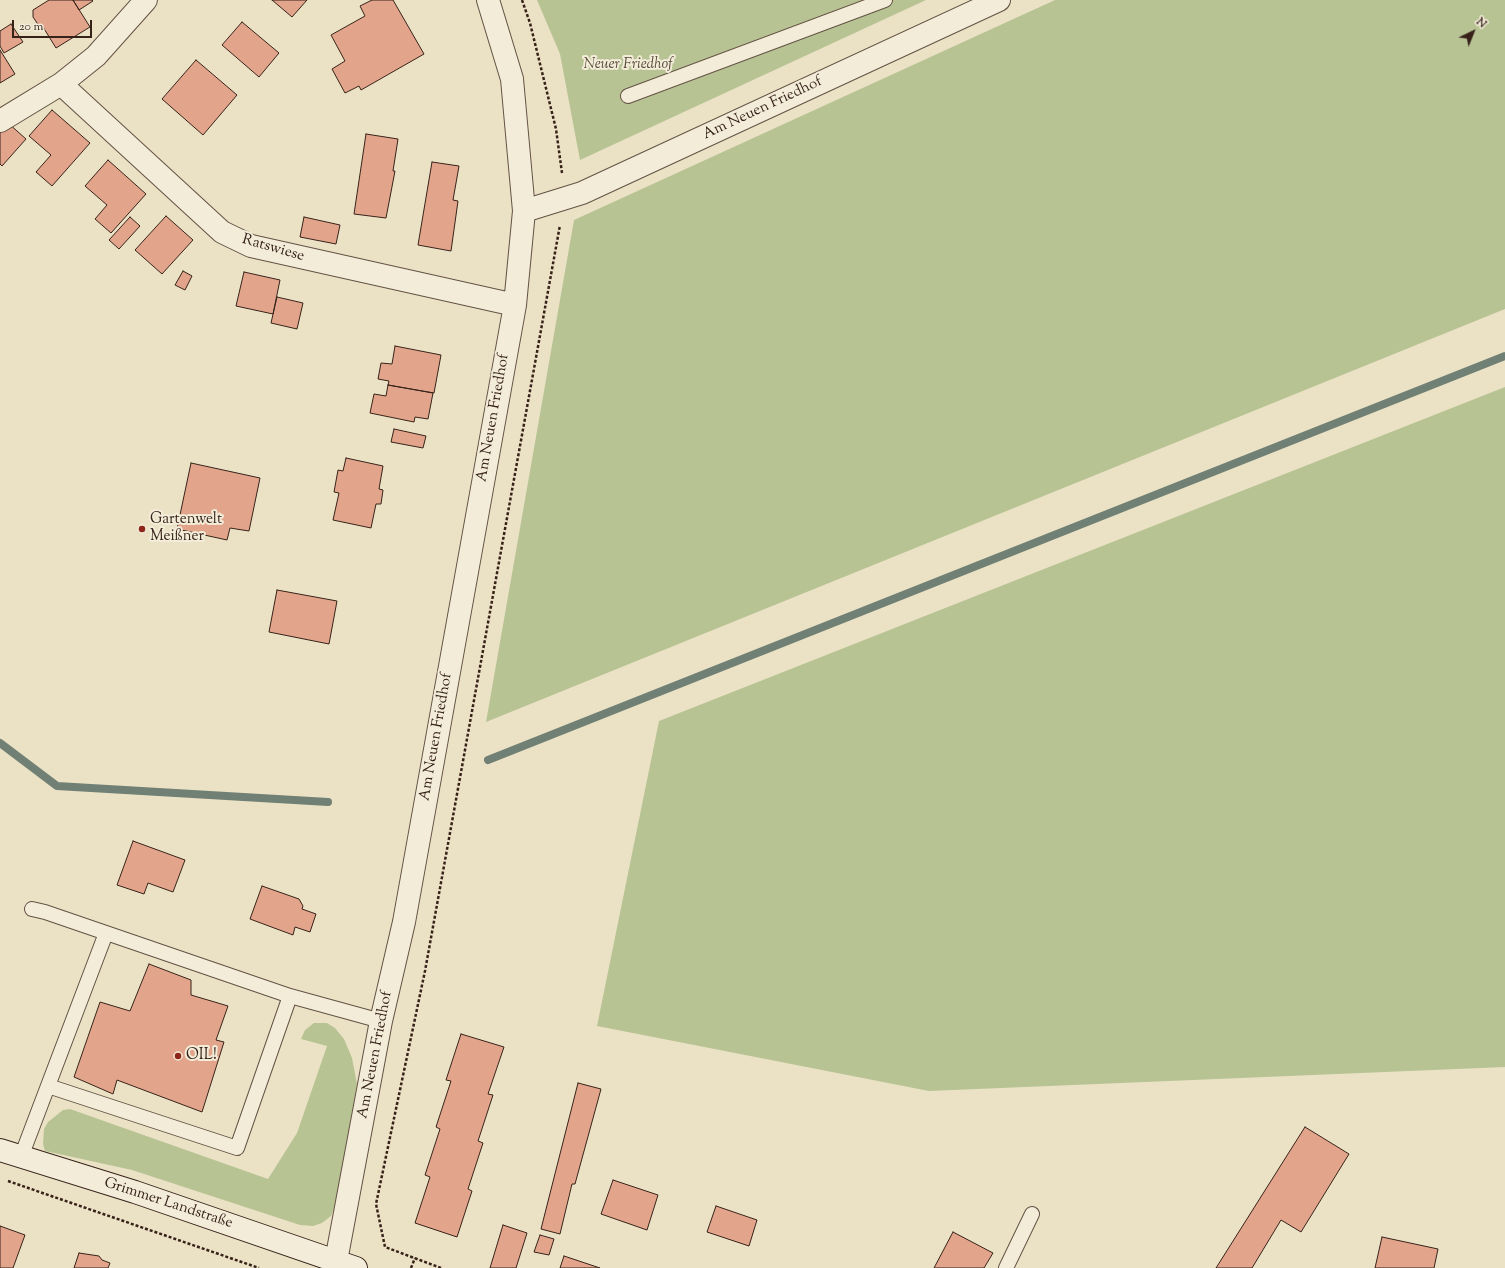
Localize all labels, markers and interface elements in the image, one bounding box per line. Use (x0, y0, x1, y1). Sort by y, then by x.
scale bar (14, 12, 94, 38)
north arrow (1453, 12, 1493, 52)
text: N (1473, 14, 1490, 32)
text: 20 m (19, 18, 43, 36)
park label: Neuer Friedhof (583, 56, 673, 74)
street label: Am Neuen Friedhof (700, 73, 826, 145)
street label: Ratswiese (240, 232, 306, 266)
street label: Am Neuen Friedhof (474, 353, 514, 483)
place label: Gartenwelt Meißner (150, 511, 222, 546)
marker: Gartenwelt Meißner (137, 524, 147, 534)
street label: Am Neuen Friedhof (417, 672, 457, 802)
street label: Am Neuen Friedhof (355, 990, 397, 1120)
place label: OIL! (186, 1047, 217, 1065)
marker: OIL! (173, 1051, 183, 1061)
street label: Grimmer Landstraße (101, 1175, 235, 1233)

